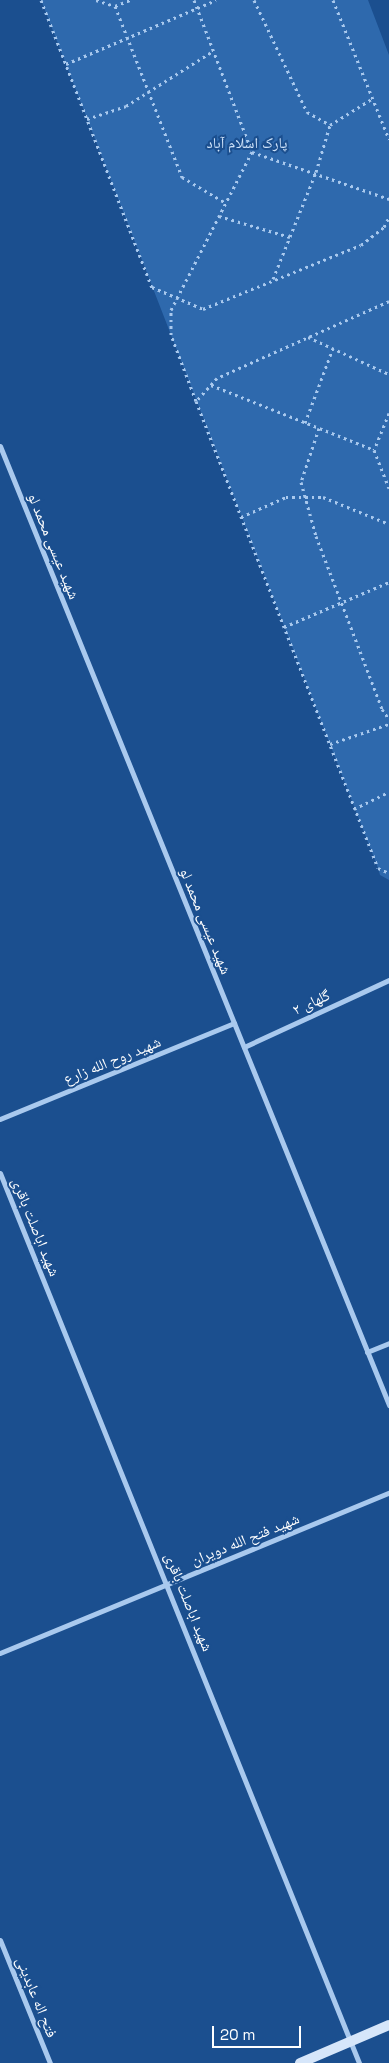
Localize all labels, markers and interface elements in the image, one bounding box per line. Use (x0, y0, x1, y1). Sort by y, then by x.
park label: پارک اسلام آباد (207, 134, 287, 152)
street label: شهید عیسی محمد لو (24, 490, 84, 602)
street label: شهید عیسی محمد لو (176, 865, 236, 977)
street label: گلهای ۲ (289, 986, 333, 1018)
street label: شهید روح الله زارع (61, 1032, 163, 1088)
street label: شهید اباصلت باقری (8, 1175, 64, 1279)
street label: شهید فتح الله دویران (188, 1509, 302, 1569)
street label: شهید اباصلت باقری (161, 1550, 217, 1654)
street label: فتح اله عابدینی (13, 1954, 61, 2040)
scale bar (214, 2016, 303, 2048)
text: 20 m (220, 2025, 255, 2044)

